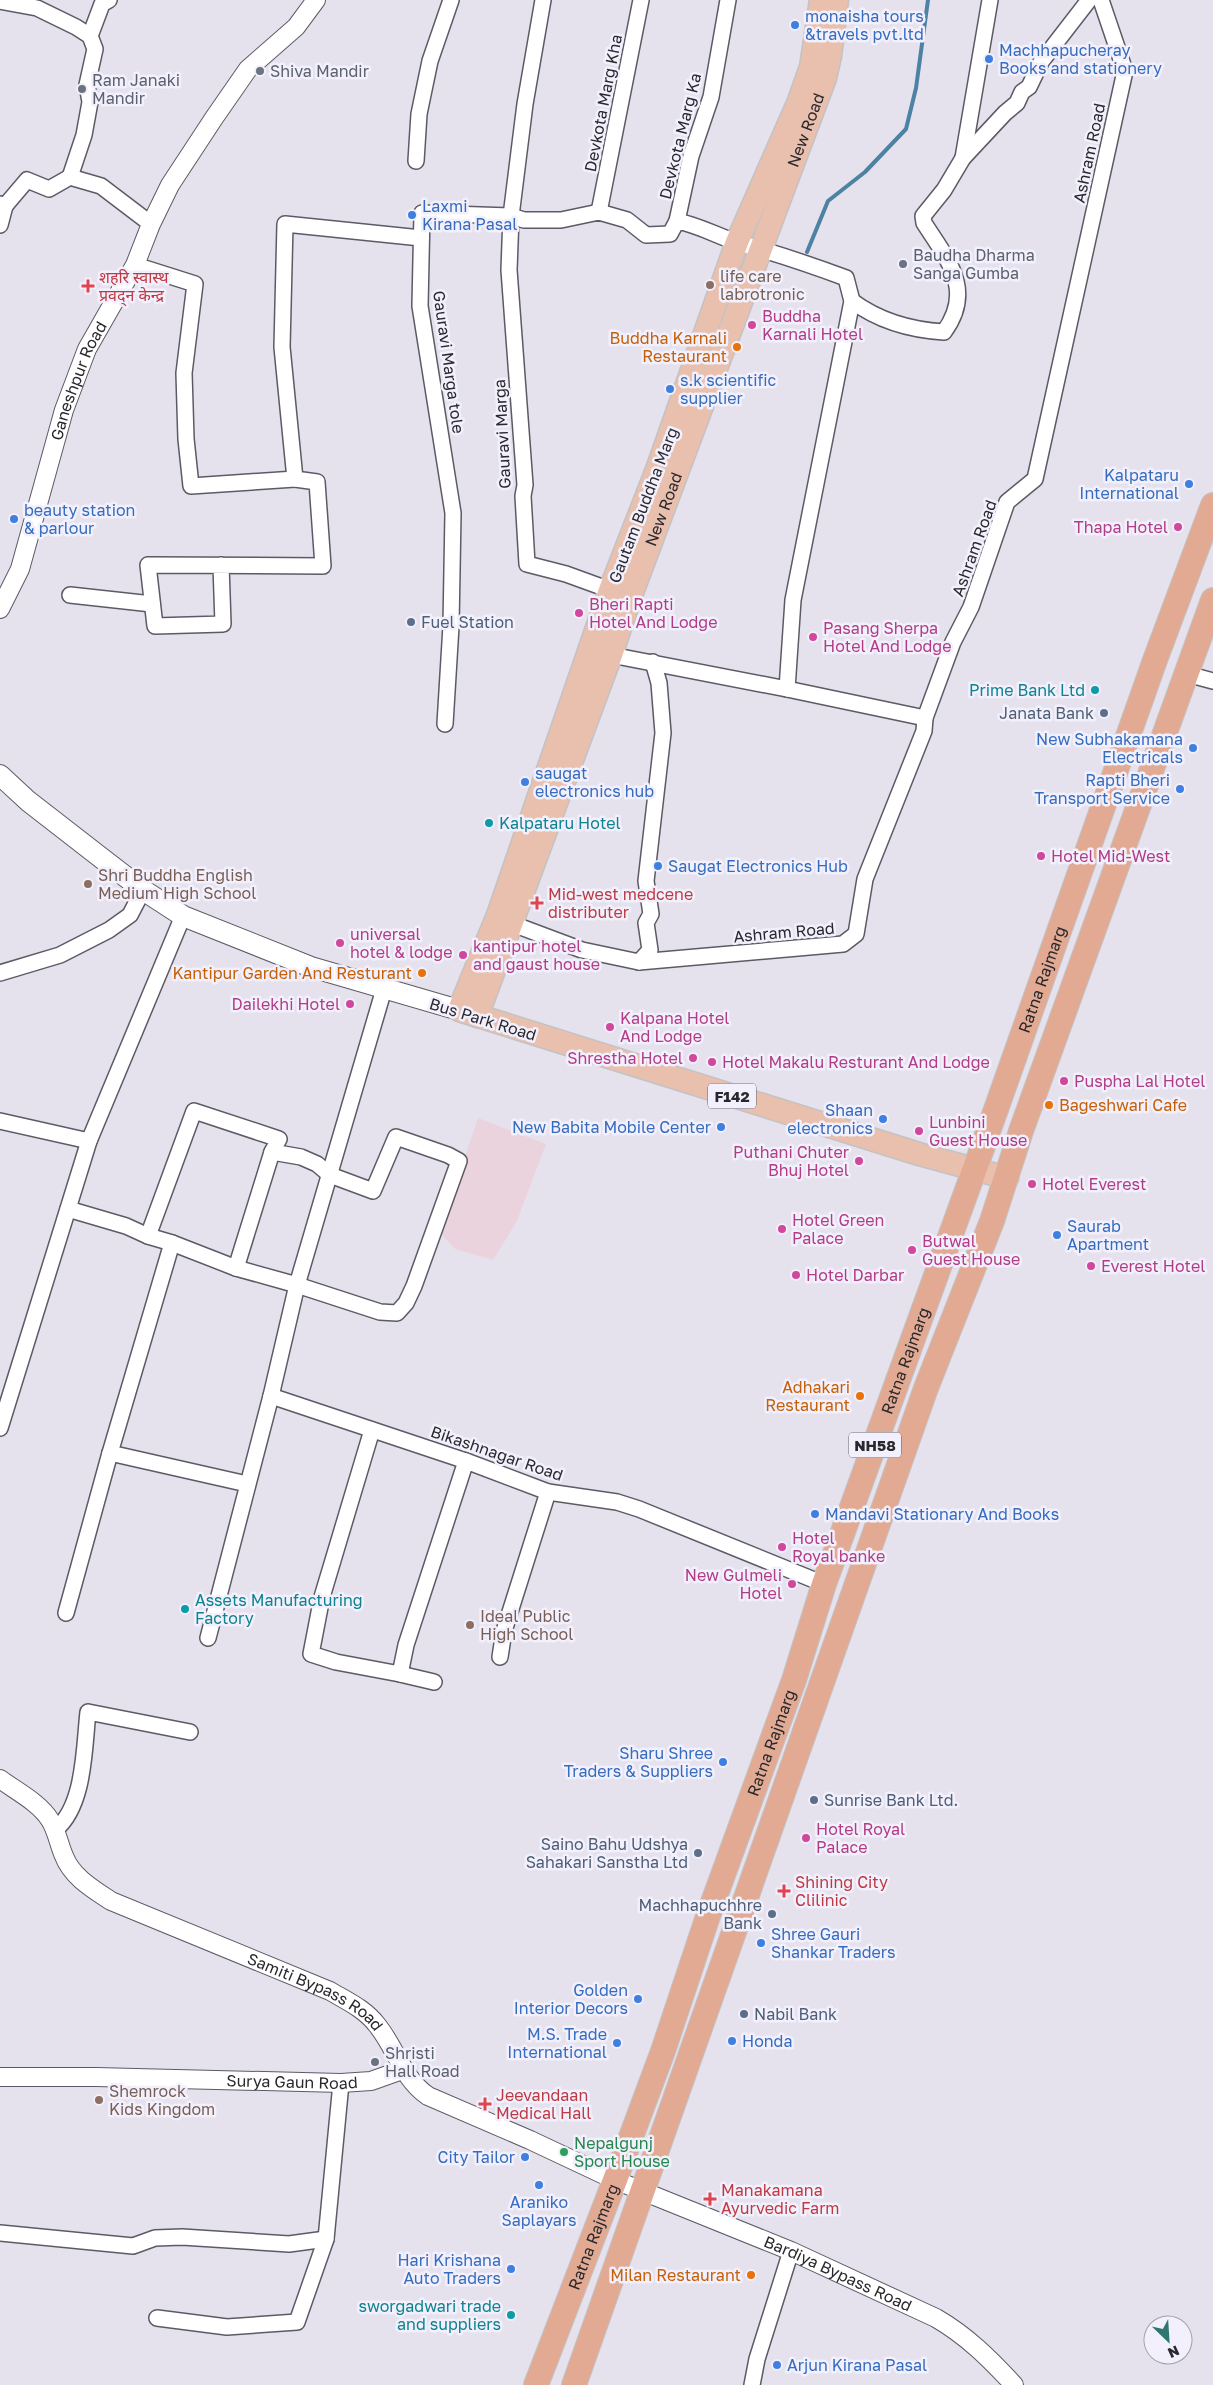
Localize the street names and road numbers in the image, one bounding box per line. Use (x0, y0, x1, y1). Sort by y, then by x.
street label: Devkota Marg Kha (580, 33, 626, 173)
street label: Devkota Marg Ka (655, 71, 705, 201)
street label: New Road (783, 90, 828, 170)
street label: Ashram Road (1069, 101, 1109, 205)
street label: Gauravi Marga tole (429, 289, 469, 435)
street label: Ganeshpur Road (46, 318, 111, 443)
street label: Gauravi Marga (489, 379, 515, 489)
street label: Gautam Buddha Marg (604, 424, 682, 586)
street label: New Road (640, 469, 686, 549)
street label: Ashram Road (947, 497, 1001, 599)
street label: Ashram Road (733, 918, 835, 946)
street label: Ratna Rajmarg (1014, 923, 1070, 1036)
street label: Bus Park Road (427, 993, 539, 1045)
road number: F142 (708, 1084, 756, 1108)
street label: Ratna Rajmarg (877, 1305, 934, 1417)
street label: Bikashnagar Road (428, 1421, 566, 1485)
road number: NH58 (849, 1432, 901, 1458)
street label: Ratna Rajmarg (743, 1687, 800, 1799)
street label: Samiti Bypass Road (245, 1948, 388, 2035)
street label: Surya Gaun Road (226, 2070, 358, 2093)
street label: Ratna Rajmarg (564, 2181, 623, 2293)
street label: Bardiya Bypass Road (761, 2231, 915, 2315)

